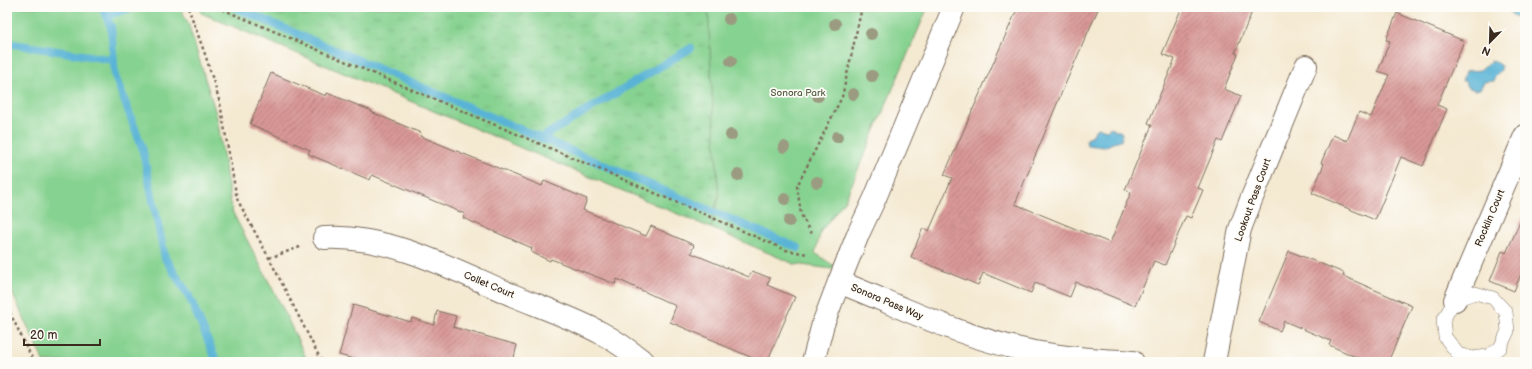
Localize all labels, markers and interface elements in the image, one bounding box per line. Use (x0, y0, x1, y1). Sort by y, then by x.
north arrow (1470, 22, 1510, 62)
text: N (1480, 43, 1493, 58)
park label: Sonora Park (771, 87, 826, 99)
street label: Lookout Pass Court (1232, 157, 1274, 243)
street label: Rocklin Court (1473, 188, 1507, 248)
street label: Collet Court (462, 269, 516, 301)
street label: Sonora Pass Way (849, 281, 925, 323)
scale bar (24, 321, 100, 347)
text: 20 m (30, 328, 57, 343)

